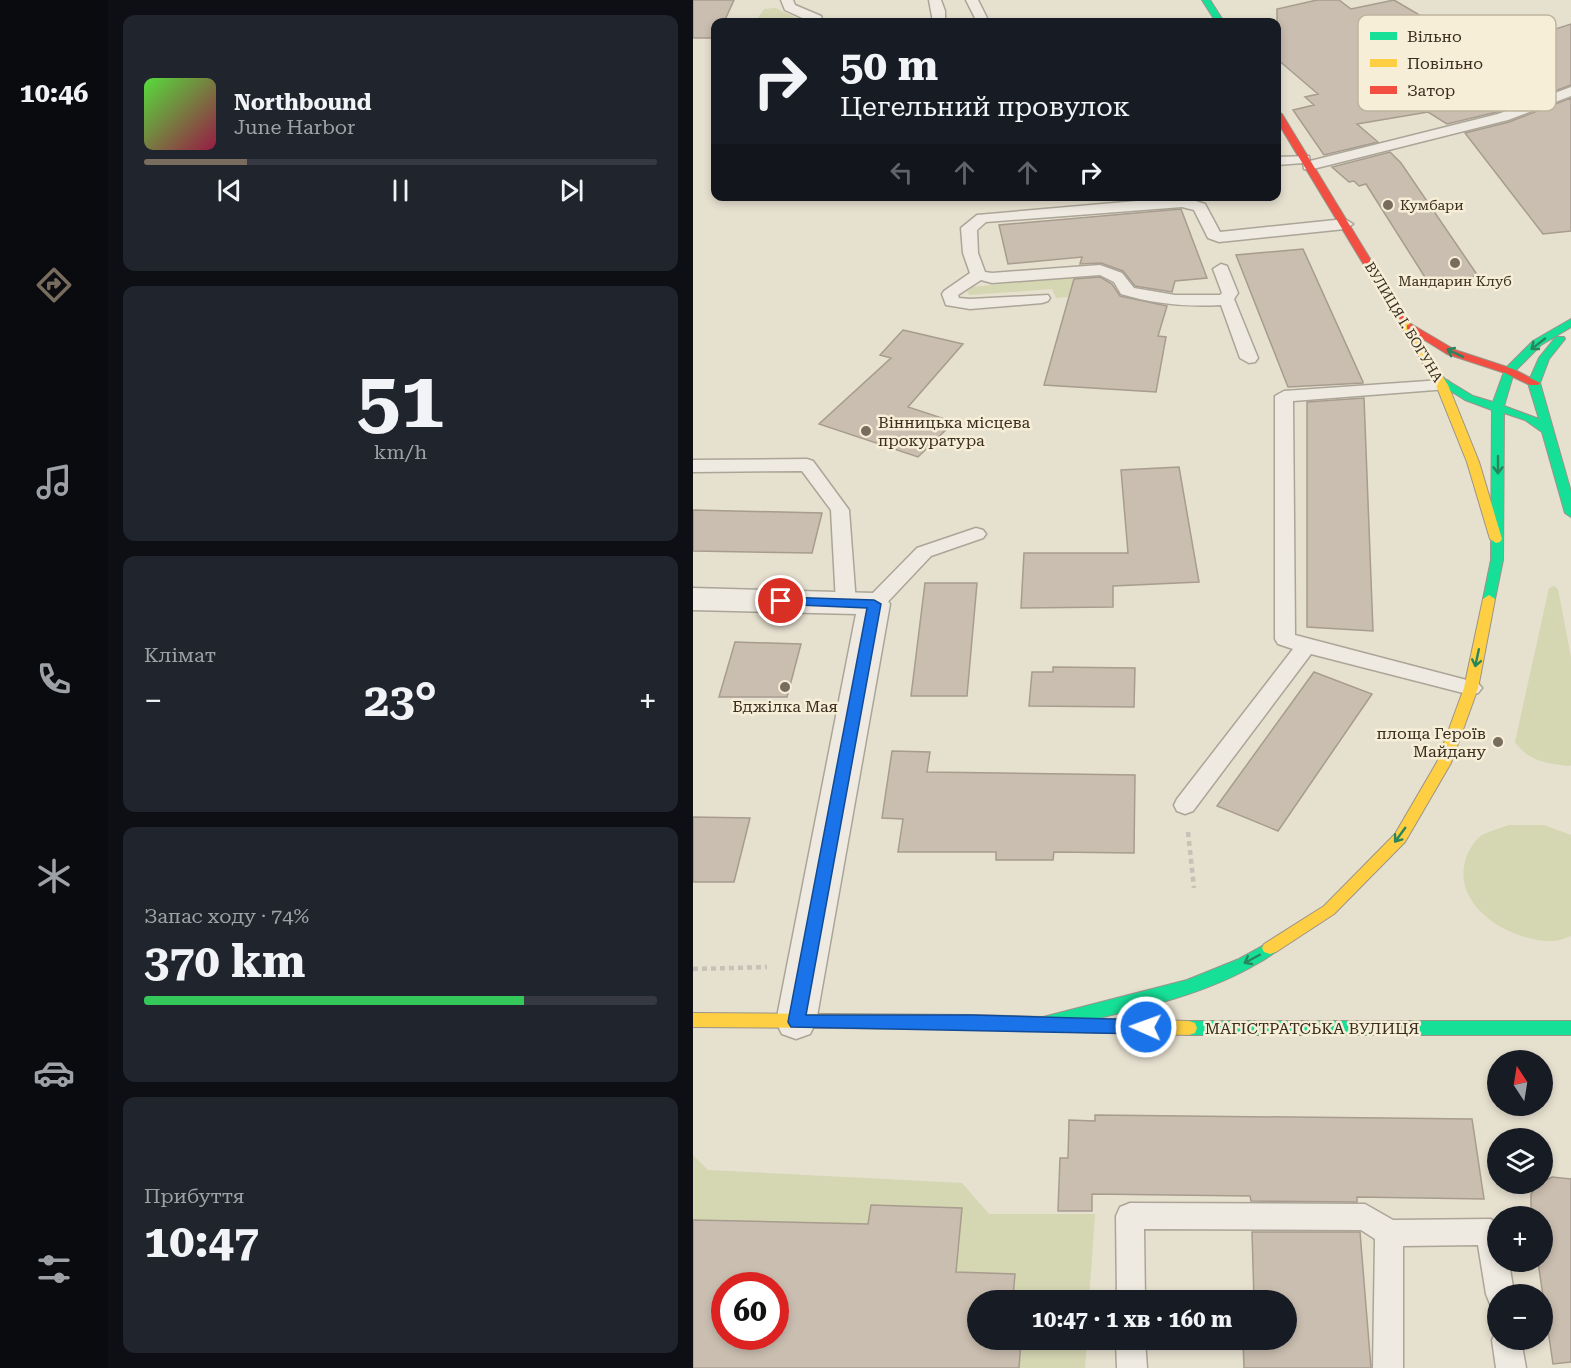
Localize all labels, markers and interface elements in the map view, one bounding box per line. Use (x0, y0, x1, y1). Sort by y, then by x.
legend (1358, 15, 1556, 111)
text: Вільно (1407, 27, 1462, 46)
text: 50 m (840, 41, 938, 90)
icon: right (741, 42, 819, 120)
text: Повільно (1407, 54, 1483, 73)
text: 10:46 (20, 77, 88, 109)
text: Затор (1407, 81, 1455, 100)
text: Northbound (234, 90, 372, 115)
text: Цегельний провулок (840, 91, 1130, 123)
text: June Harbor (234, 115, 355, 139)
icon: left (885, 156, 918, 189)
icon: ahead (948, 156, 981, 189)
icon: ahead (1011, 156, 1044, 189)
icon: right (1074, 156, 1107, 189)
icon: previous (213, 174, 246, 207)
icon: pause (384, 174, 417, 207)
icon: next (555, 174, 588, 207)
place label: Кумбари (1400, 197, 1464, 213)
marker: Кумбари (1381, 198, 1395, 212)
marker: Мандарин Клуб (1448, 256, 1462, 270)
street label: ВУЛИЦЯ І. БОГУНА (1362, 259, 1446, 385)
icon: directions (33, 264, 75, 306)
place label: Мандарин Клуб (1398, 273, 1512, 289)
one-way arrow (1530, 338, 1546, 351)
one-way arrow (1446, 347, 1464, 359)
text: 51 (357, 355, 444, 446)
place label: Вінницька місцева прокуратура (878, 413, 1031, 450)
marker: Вінницька місцева прокуратура (859, 424, 873, 438)
text: km/h (374, 440, 427, 464)
one-way arrow (1492, 454, 1504, 474)
icon: music (33, 461, 75, 503)
pin (755, 575, 806, 626)
icon: arrive (764, 584, 797, 617)
text: Клімат (144, 643, 216, 667)
one-way arrow (1471, 647, 1482, 667)
icon: phone (33, 658, 75, 700)
text: 23° (364, 674, 437, 727)
marker: Бджілка Мая (778, 680, 792, 694)
text: − (144, 681, 162, 720)
text: + (639, 681, 657, 720)
place label: Бджілка Мая (732, 697, 838, 716)
place label: площа Героїв Майдану (1377, 724, 1487, 761)
marker: площа Героїв Майдану (1491, 735, 1505, 749)
one-way arrow (1394, 827, 1406, 843)
icon: climate (33, 855, 75, 897)
text: Запас ходу · 74% (144, 904, 309, 928)
text: 370 km (144, 935, 305, 988)
one-way arrow (1244, 953, 1261, 965)
position arrow (1114, 995, 1178, 1059)
street label: МАГІСТРАТСЬКА ВУЛИЦЯ (1205, 1019, 1419, 1038)
north arrow (1487, 1050, 1553, 1116)
map controls (1487, 1050, 1553, 1350)
icon: car (33, 1052, 75, 1094)
button: layers (1487, 1128, 1553, 1194)
text: Прибуття (144, 1184, 245, 1208)
button: + (1487, 1206, 1553, 1272)
text: 10:47 (144, 1215, 259, 1268)
icon: filters (33, 1248, 75, 1290)
speed limit sign: 60 (711, 1272, 789, 1350)
button: − (1487, 1284, 1553, 1350)
text: 10:47 · 1 хв · 160 m (1032, 1307, 1232, 1332)

